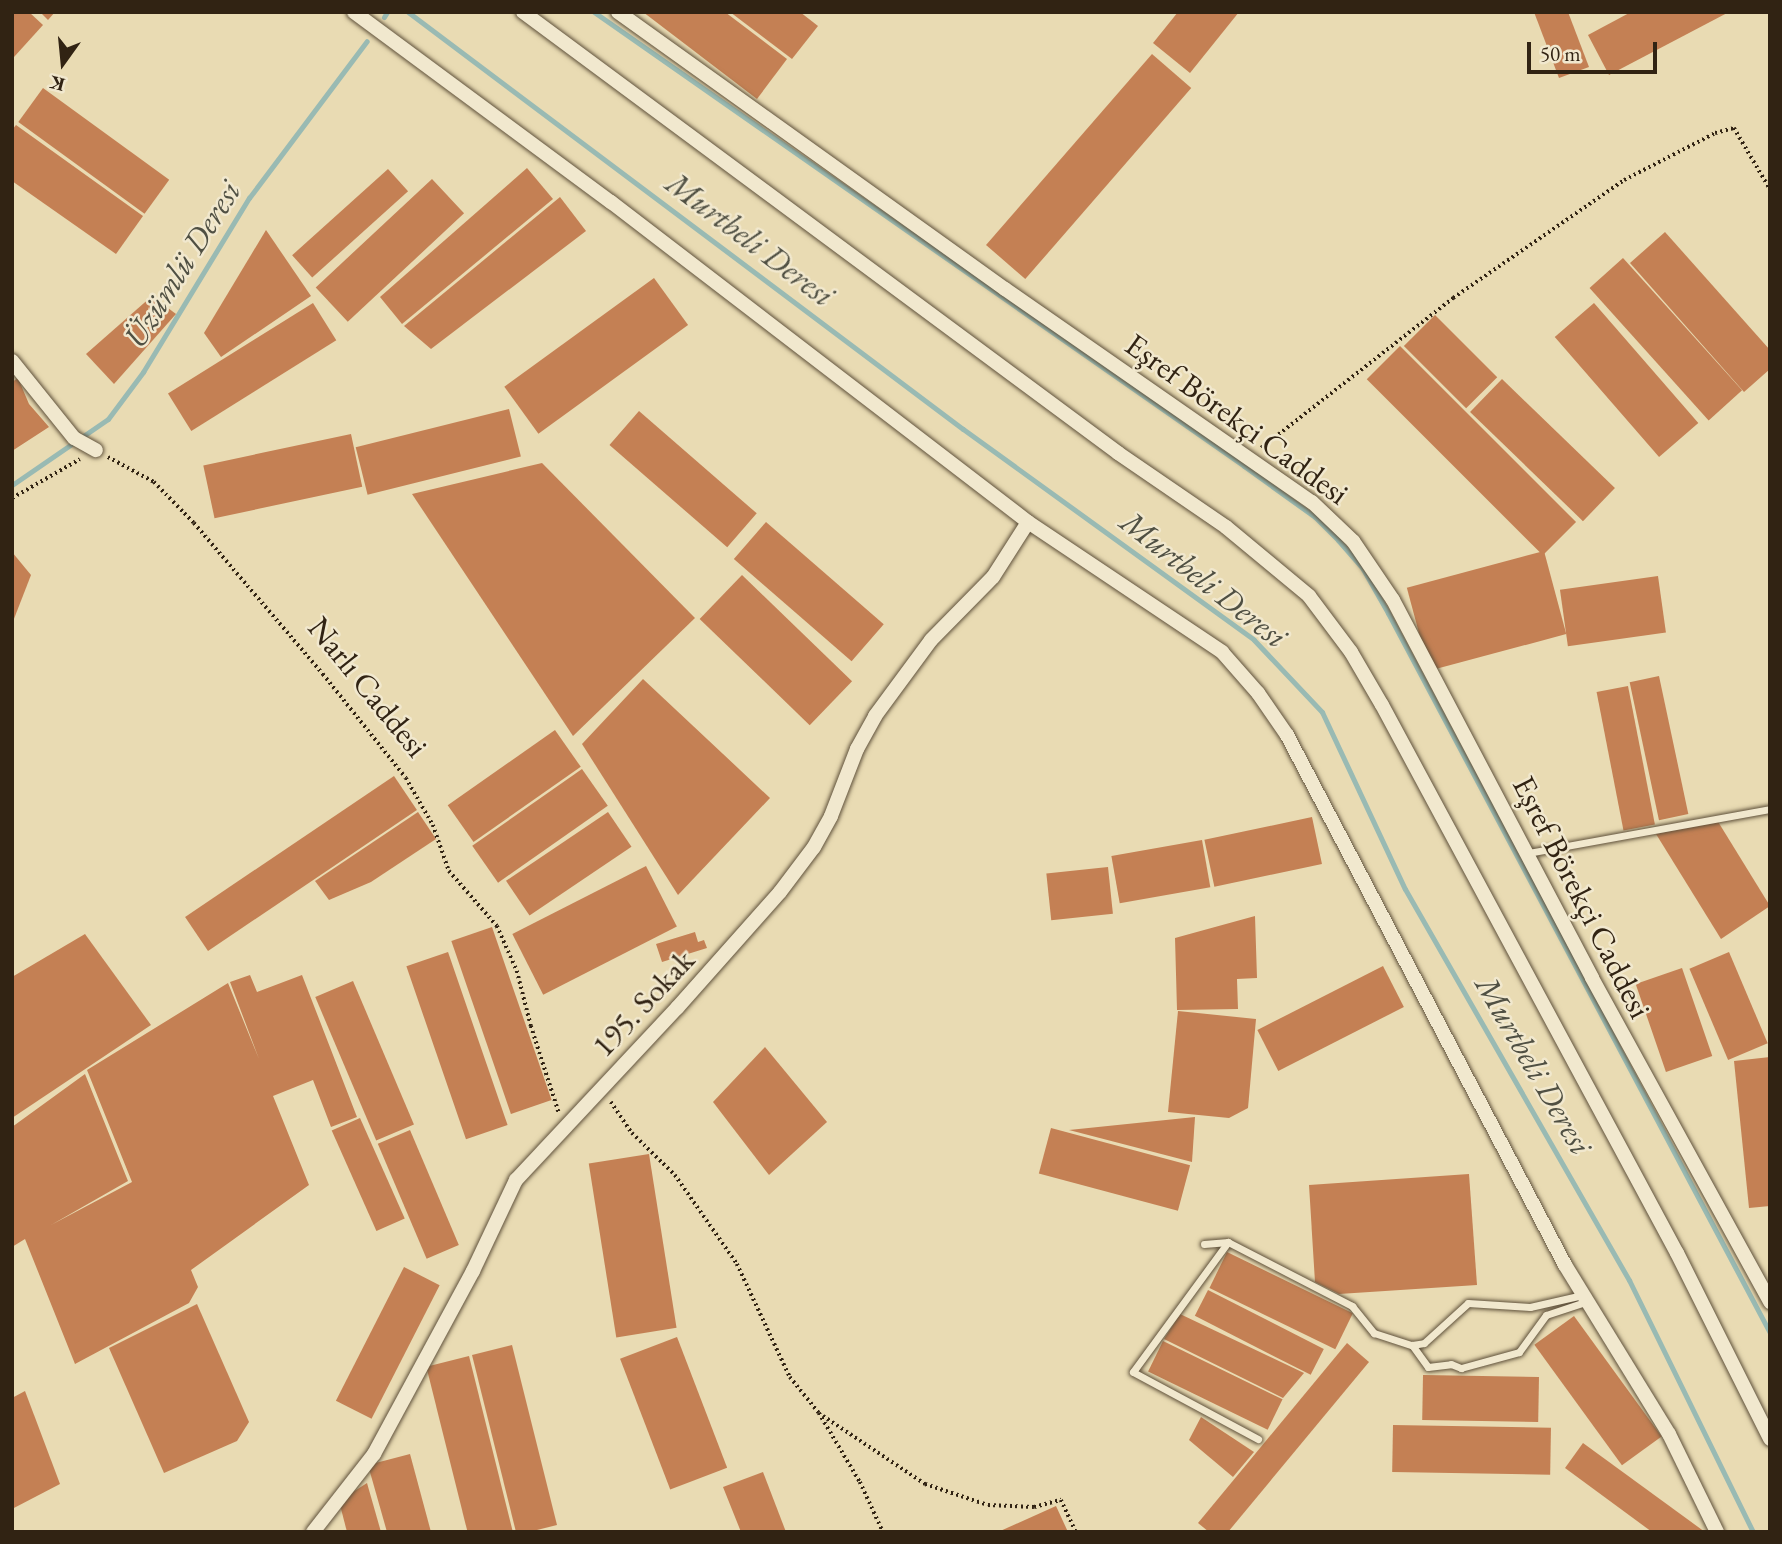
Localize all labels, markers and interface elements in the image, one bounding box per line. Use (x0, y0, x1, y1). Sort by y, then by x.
north arrow (28, 28, 98, 98)
scale bar (1530, 28, 1660, 72)
text: 50 m (1540, 40, 1581, 67)
text: K (47, 70, 68, 98)
water label: Murtbeli Deresi (658, 163, 842, 315)
water label: Üzümlü Deresi (115, 173, 249, 355)
street label: Eşref Börekçi Caddesi (1118, 325, 1356, 513)
water label: Murtbeli Deresi (1113, 502, 1295, 656)
street label: Narlı Caddesi (300, 609, 436, 765)
street label: Eşref Börekçi Caddesi (1504, 769, 1660, 1025)
street label: 195. Sokak (584, 941, 702, 1065)
water label: Murtbeli Deresi (1467, 968, 1601, 1162)

